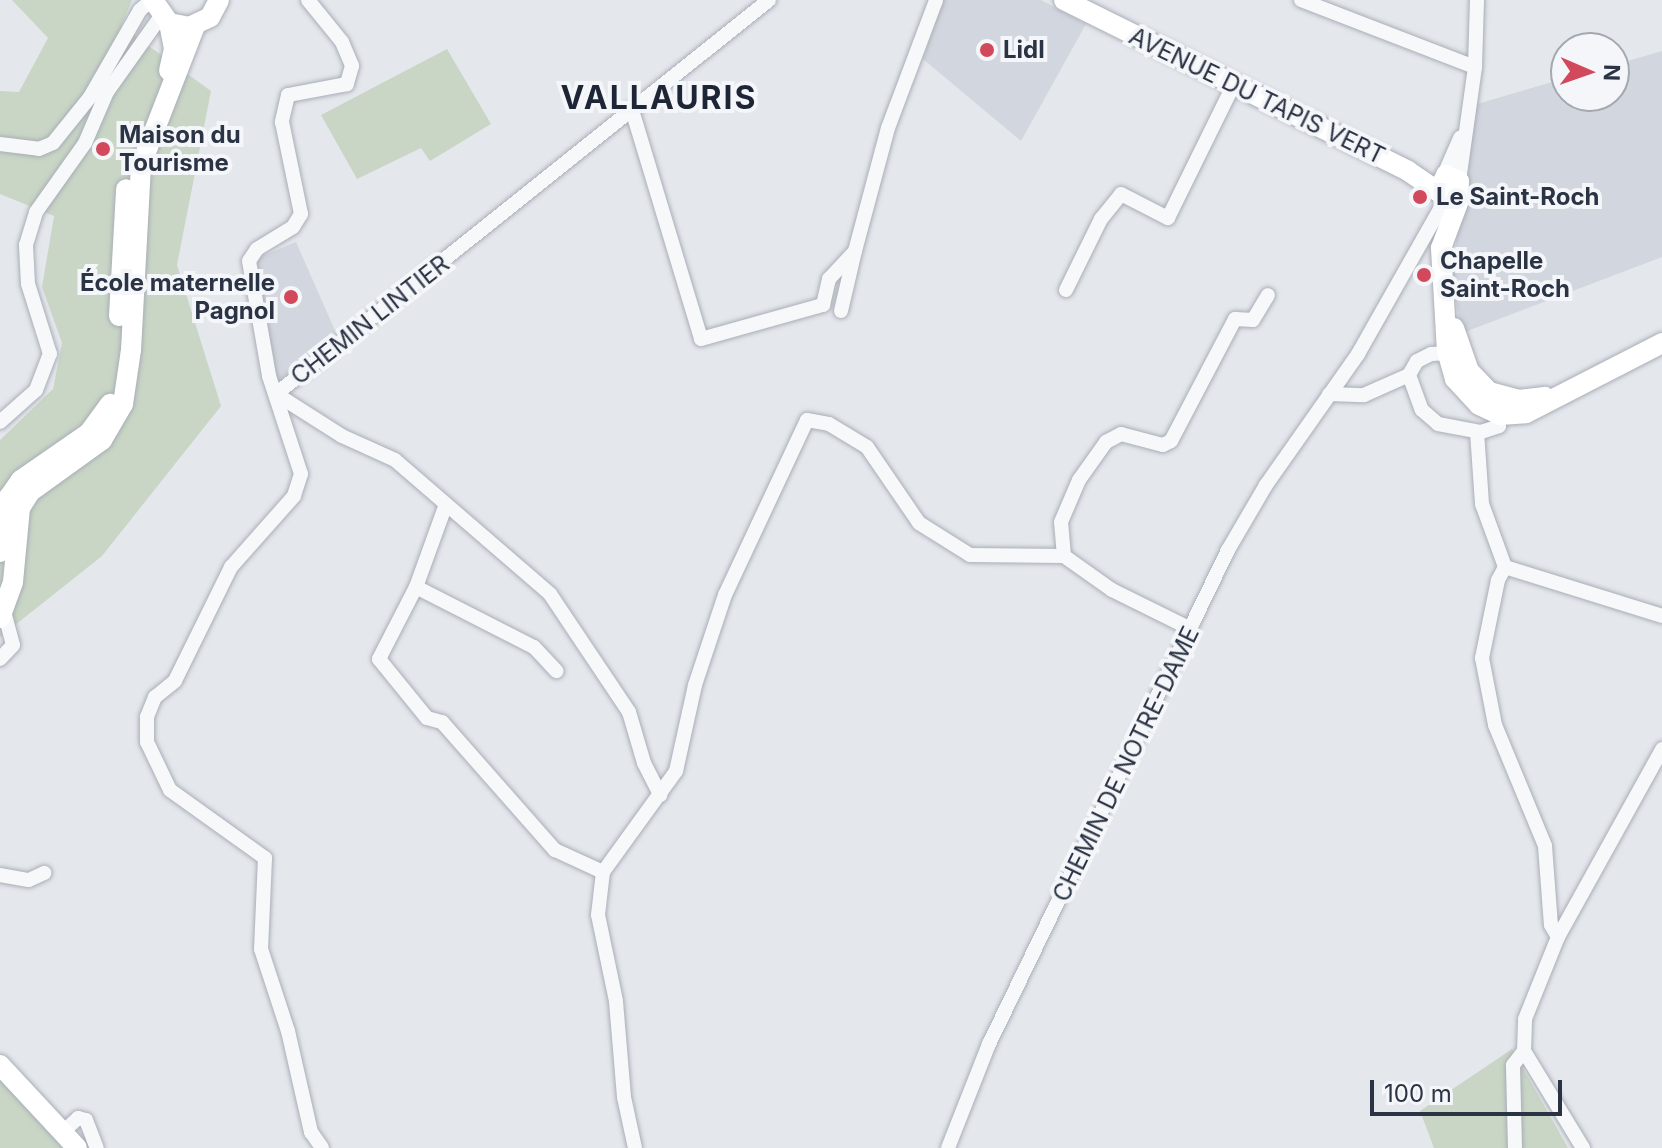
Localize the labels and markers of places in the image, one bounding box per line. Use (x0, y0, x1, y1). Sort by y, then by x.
place label: Lidl (1003, 36, 1045, 64)
marker: Lidl (978, 41, 996, 59)
place label: Maison du Tourisme (119, 121, 241, 177)
marker: Maison du Tourisme (94, 140, 112, 158)
place label: Le Saint-Roch (1436, 183, 1600, 211)
marker: Le Saint-Roch (1411, 188, 1429, 206)
place label: Chapelle Saint-Roch (1440, 247, 1570, 303)
marker: Chapelle Saint-Roch (1415, 266, 1433, 284)
place label: École maternelle Pagnol (80, 269, 275, 325)
marker: École maternelle Pagnol (282, 288, 300, 306)

